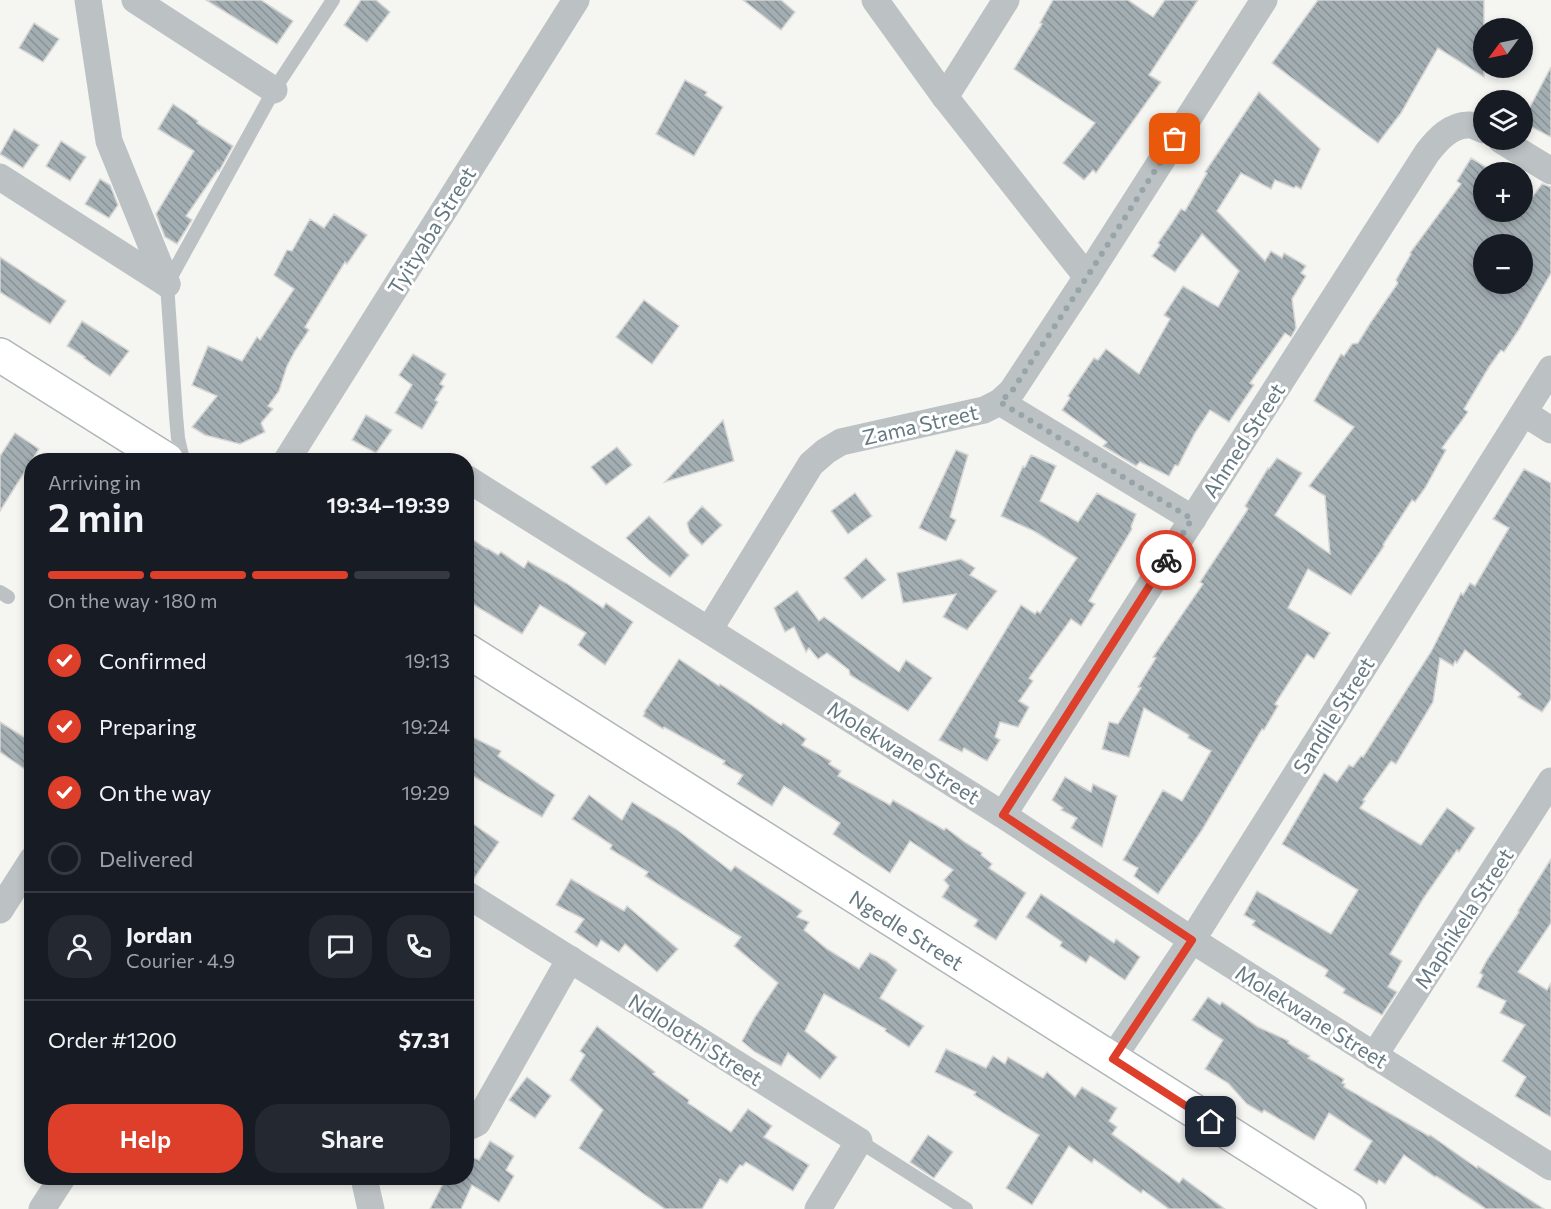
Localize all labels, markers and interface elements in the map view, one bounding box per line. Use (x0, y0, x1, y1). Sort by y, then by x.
north arrow (1473, 18, 1533, 78)
map controls (1473, 18, 1533, 294)
button: layers (1473, 90, 1533, 150)
pin (1149, 113, 1200, 164)
icon: bag (1158, 122, 1191, 155)
street label: Tyityaba Street (382, 162, 480, 298)
button: + (1473, 162, 1533, 222)
button: − (1473, 234, 1533, 294)
street label: Ahmed Street (1197, 378, 1289, 502)
street label: Zama Street (860, 399, 980, 449)
text: Arriving in (48, 470, 141, 494)
text: 19:34–19:39 (327, 491, 450, 518)
text: 2 min (48, 492, 145, 540)
courier (1136, 530, 1196, 590)
icon: bike (1150, 544, 1183, 577)
text: On the way · 180 m (48, 588, 217, 612)
icon: check (48, 644, 81, 677)
text: Confirmed (99, 647, 206, 674)
text: 19:13 (405, 648, 450, 672)
street label: Sandile Street (1287, 652, 1379, 778)
street label: Molekwane Street (823, 695, 985, 809)
icon: check (48, 710, 81, 743)
text: Preparing (99, 713, 196, 740)
text: 19:24 (402, 714, 450, 738)
icon: check (48, 776, 81, 809)
text: On the way (99, 779, 211, 806)
text: 19:29 (401, 780, 450, 804)
street label: Maphikela Street (1408, 843, 1518, 993)
text: Delivered (99, 845, 193, 872)
street label: Ngedle Street (845, 884, 969, 975)
button: person (48, 915, 111, 978)
button: chat (309, 915, 372, 978)
button: phone (387, 915, 450, 978)
text: Jordan (126, 921, 192, 948)
text: Courier · 4.9 (126, 948, 235, 972)
street label: Molekwane Street (1231, 959, 1393, 1073)
street label: Ndlolothi Street (625, 988, 767, 1090)
text: Order #1200 (48, 1026, 177, 1053)
text: $7.31 (398, 1026, 450, 1053)
pin (1185, 1096, 1236, 1147)
button: Help (48, 1104, 243, 1173)
button: Share (255, 1104, 450, 1173)
icon: home (1194, 1105, 1227, 1138)

